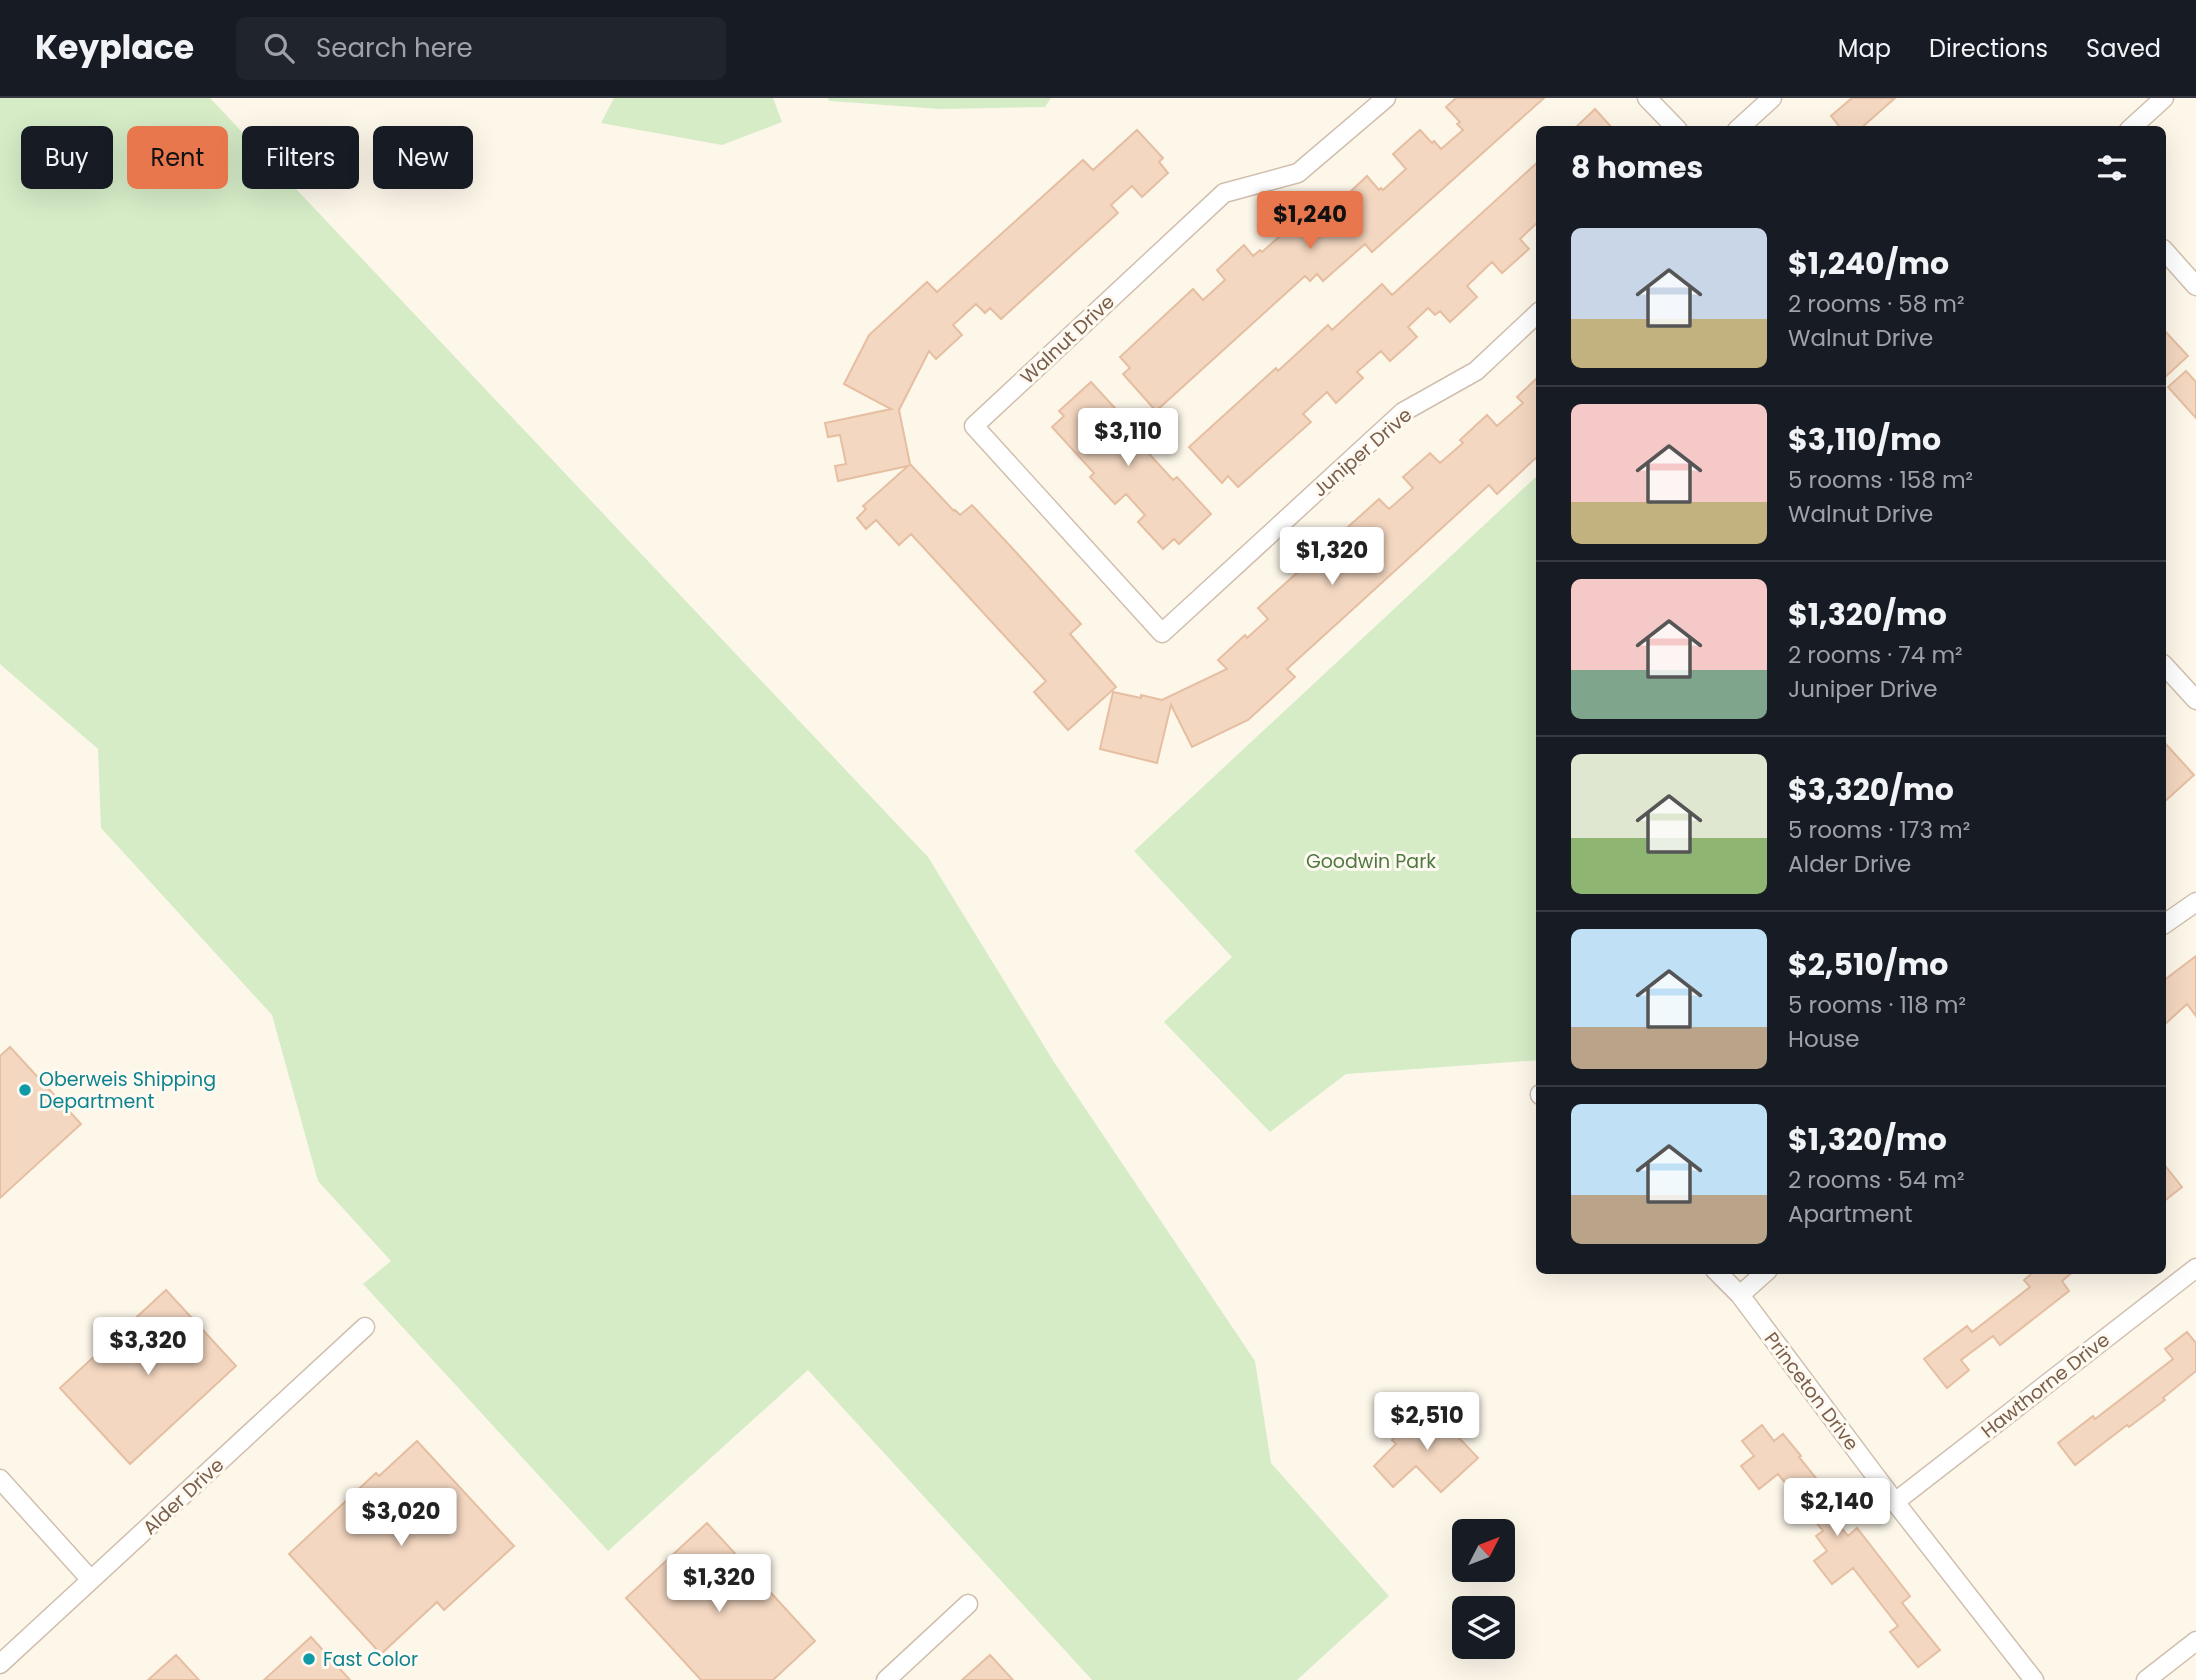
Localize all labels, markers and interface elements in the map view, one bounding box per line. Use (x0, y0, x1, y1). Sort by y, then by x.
search box (236, 17, 726, 80)
text: Keyplace (35, 24, 194, 71)
icon: search (260, 29, 298, 67)
text: Search here (316, 30, 473, 66)
text: Map (1838, 32, 1891, 65)
text: Directions (1929, 32, 2048, 65)
text: Saved (2086, 32, 2161, 65)
chip: Buy (21, 126, 113, 189)
chip: Rent (127, 126, 228, 189)
chip: Filters (242, 126, 359, 189)
chip: New (373, 126, 473, 189)
text: 8 homes (1571, 146, 1703, 189)
icon: filters (2093, 149, 2131, 187)
pin: $1,240 (1253, 192, 1367, 251)
text: $1,240 (1273, 198, 1347, 230)
text: $1,240/mo (1788, 242, 1949, 285)
icon: home (1627, 256, 1711, 340)
text: 2 rooms · 58 m² (1788, 288, 1965, 320)
street label: Walnut Drive (1014, 289, 1120, 390)
text: Walnut Drive (1788, 322, 1933, 354)
street label: Juniper Drive (1307, 402, 1418, 503)
pin: $3,110 (1071, 408, 1185, 468)
text: $3,110 (1094, 415, 1162, 447)
text: $3,110/mo (1788, 418, 1941, 461)
icon: home (1627, 432, 1711, 516)
text: 5 rooms · 158 m² (1788, 464, 1973, 496)
text: Walnut Drive (1788, 498, 1933, 530)
pin: $1,320 (1275, 528, 1389, 587)
text: $1,320 (1296, 534, 1368, 566)
text: $1,320/mo (1788, 593, 1947, 636)
icon: home (1627, 607, 1711, 691)
text: 2 rooms · 74 m² (1788, 639, 1963, 671)
text: Juniper Drive (1788, 673, 1937, 705)
text: $3,320/mo (1788, 768, 1954, 811)
icon: home (1627, 782, 1711, 866)
text: 5 rooms · 173 m² (1788, 814, 1970, 846)
park label: Goodwin Park (1306, 848, 1436, 875)
text: Alder Drive (1788, 848, 1911, 880)
text: $2,510/mo (1788, 943, 1948, 986)
icon: home (1627, 957, 1711, 1041)
text: 5 rooms · 118 m² (1788, 989, 1966, 1021)
text: House (1788, 1023, 1860, 1055)
place label: Oberweis Shipping Department (39, 1066, 216, 1115)
marker: Oberweis Shipping Department (17, 1082, 33, 1098)
text: $1,320/mo (1788, 1118, 1947, 1161)
icon: home (1627, 1132, 1711, 1216)
text: 2 rooms · 54 m² (1788, 1164, 1965, 1196)
text: Apartment (1788, 1198, 1913, 1230)
pin: $3,320 (91, 1318, 205, 1377)
text: $3,320 (109, 1324, 187, 1356)
street label: Princeton Drive (1758, 1326, 1865, 1456)
street label: Hawthorne Drive (1975, 1327, 2115, 1444)
pin: $2,510 (1370, 1392, 1484, 1452)
text: $2,510 (1390, 1399, 1464, 1431)
street label: Alder Drive (137, 1452, 230, 1541)
pin: $2,140 (1780, 1478, 1894, 1538)
text: $2,140 (1800, 1485, 1874, 1517)
pin: $3,020 (344, 1488, 458, 1548)
text: $3,020 (362, 1495, 440, 1527)
north arrow (1452, 1519, 1516, 1582)
map controls (1452, 1519, 1515, 1659)
pin: $1,320 (662, 1554, 776, 1614)
text: $1,320 (683, 1561, 755, 1593)
button: layers (1452, 1596, 1515, 1659)
place label: Fast Color (323, 1646, 418, 1673)
marker: Fast Color (301, 1651, 317, 1667)

